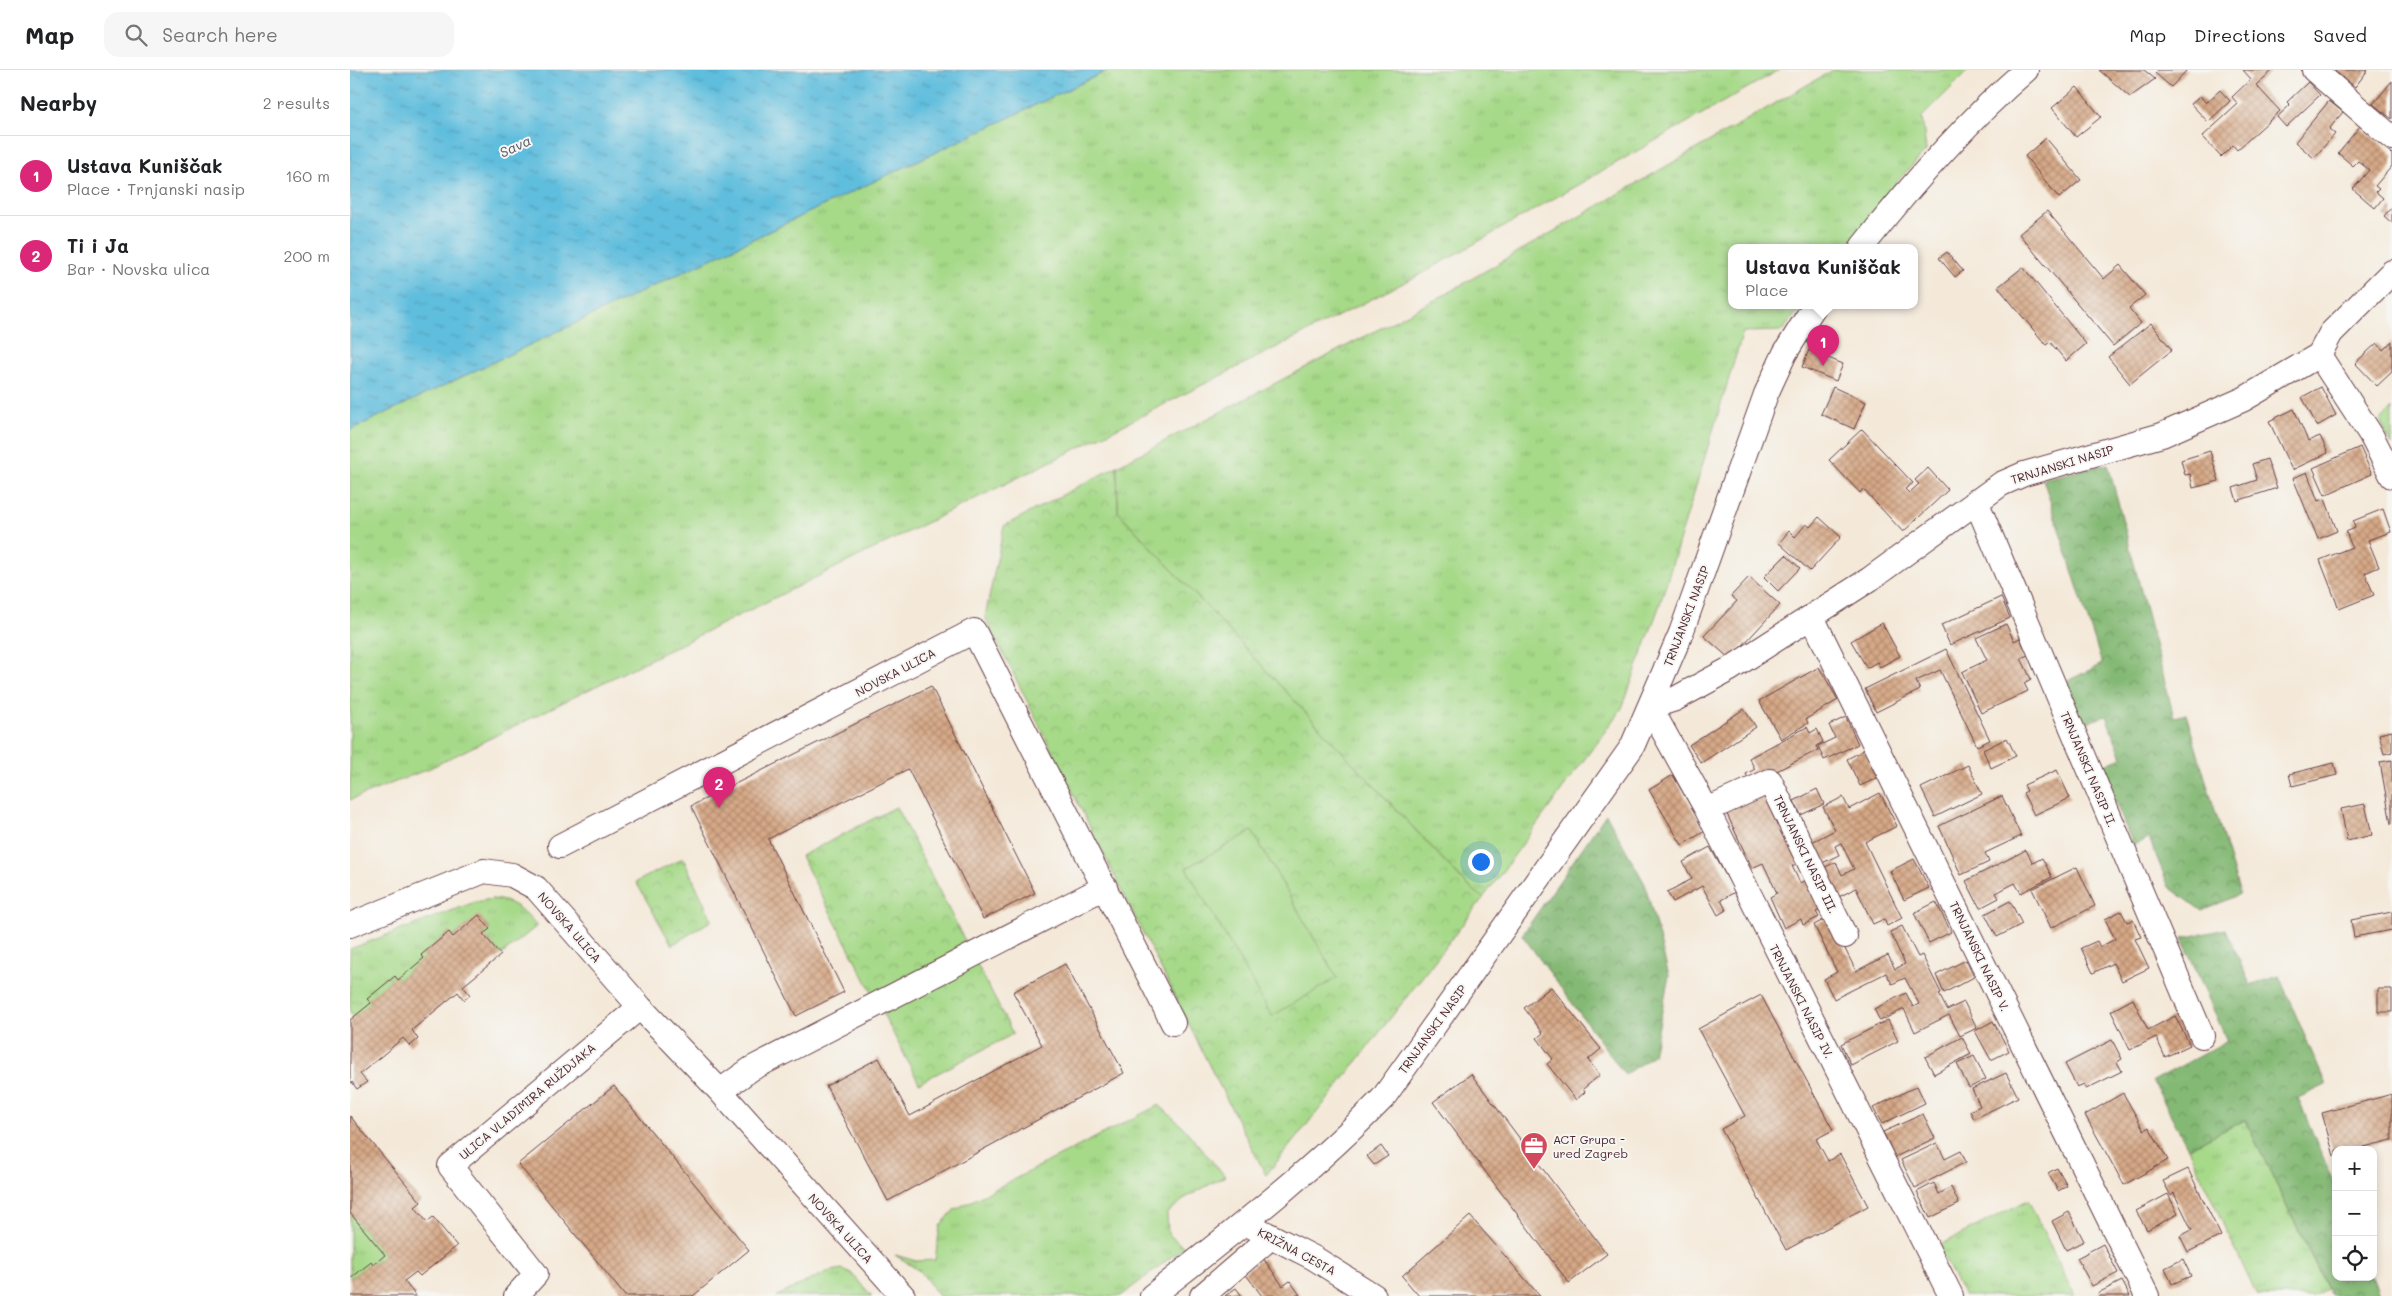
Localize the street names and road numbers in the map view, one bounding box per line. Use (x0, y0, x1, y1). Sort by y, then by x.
street label: TRNJANSKI NASIP (2009, 441, 2115, 487)
street label: TRNJANSKI NASIP (1659, 563, 1713, 669)
street label: NOVSKA ULICA (852, 644, 938, 700)
street label: TRNJANSKI NASIP II. (2057, 709, 2121, 829)
street label: TRNJANSKI NASIP III. (1770, 792, 1842, 916)
street label: NOVSKA ULICA (535, 888, 605, 966)
street label: TRNJANSKI NASIP V. (1946, 898, 2014, 1014)
street label: TRNJANSKI NASIP IV. (1766, 941, 1838, 1061)
street label: TRNJANSKI NASIP (1394, 981, 1470, 1077)
street label: ULICA VLADIMIRA RUŽDJAKA (455, 1039, 599, 1163)
street label: NOVSKA ULICA (805, 1190, 877, 1266)
street label: KRIŽNA CESTA (1255, 1224, 1339, 1278)

